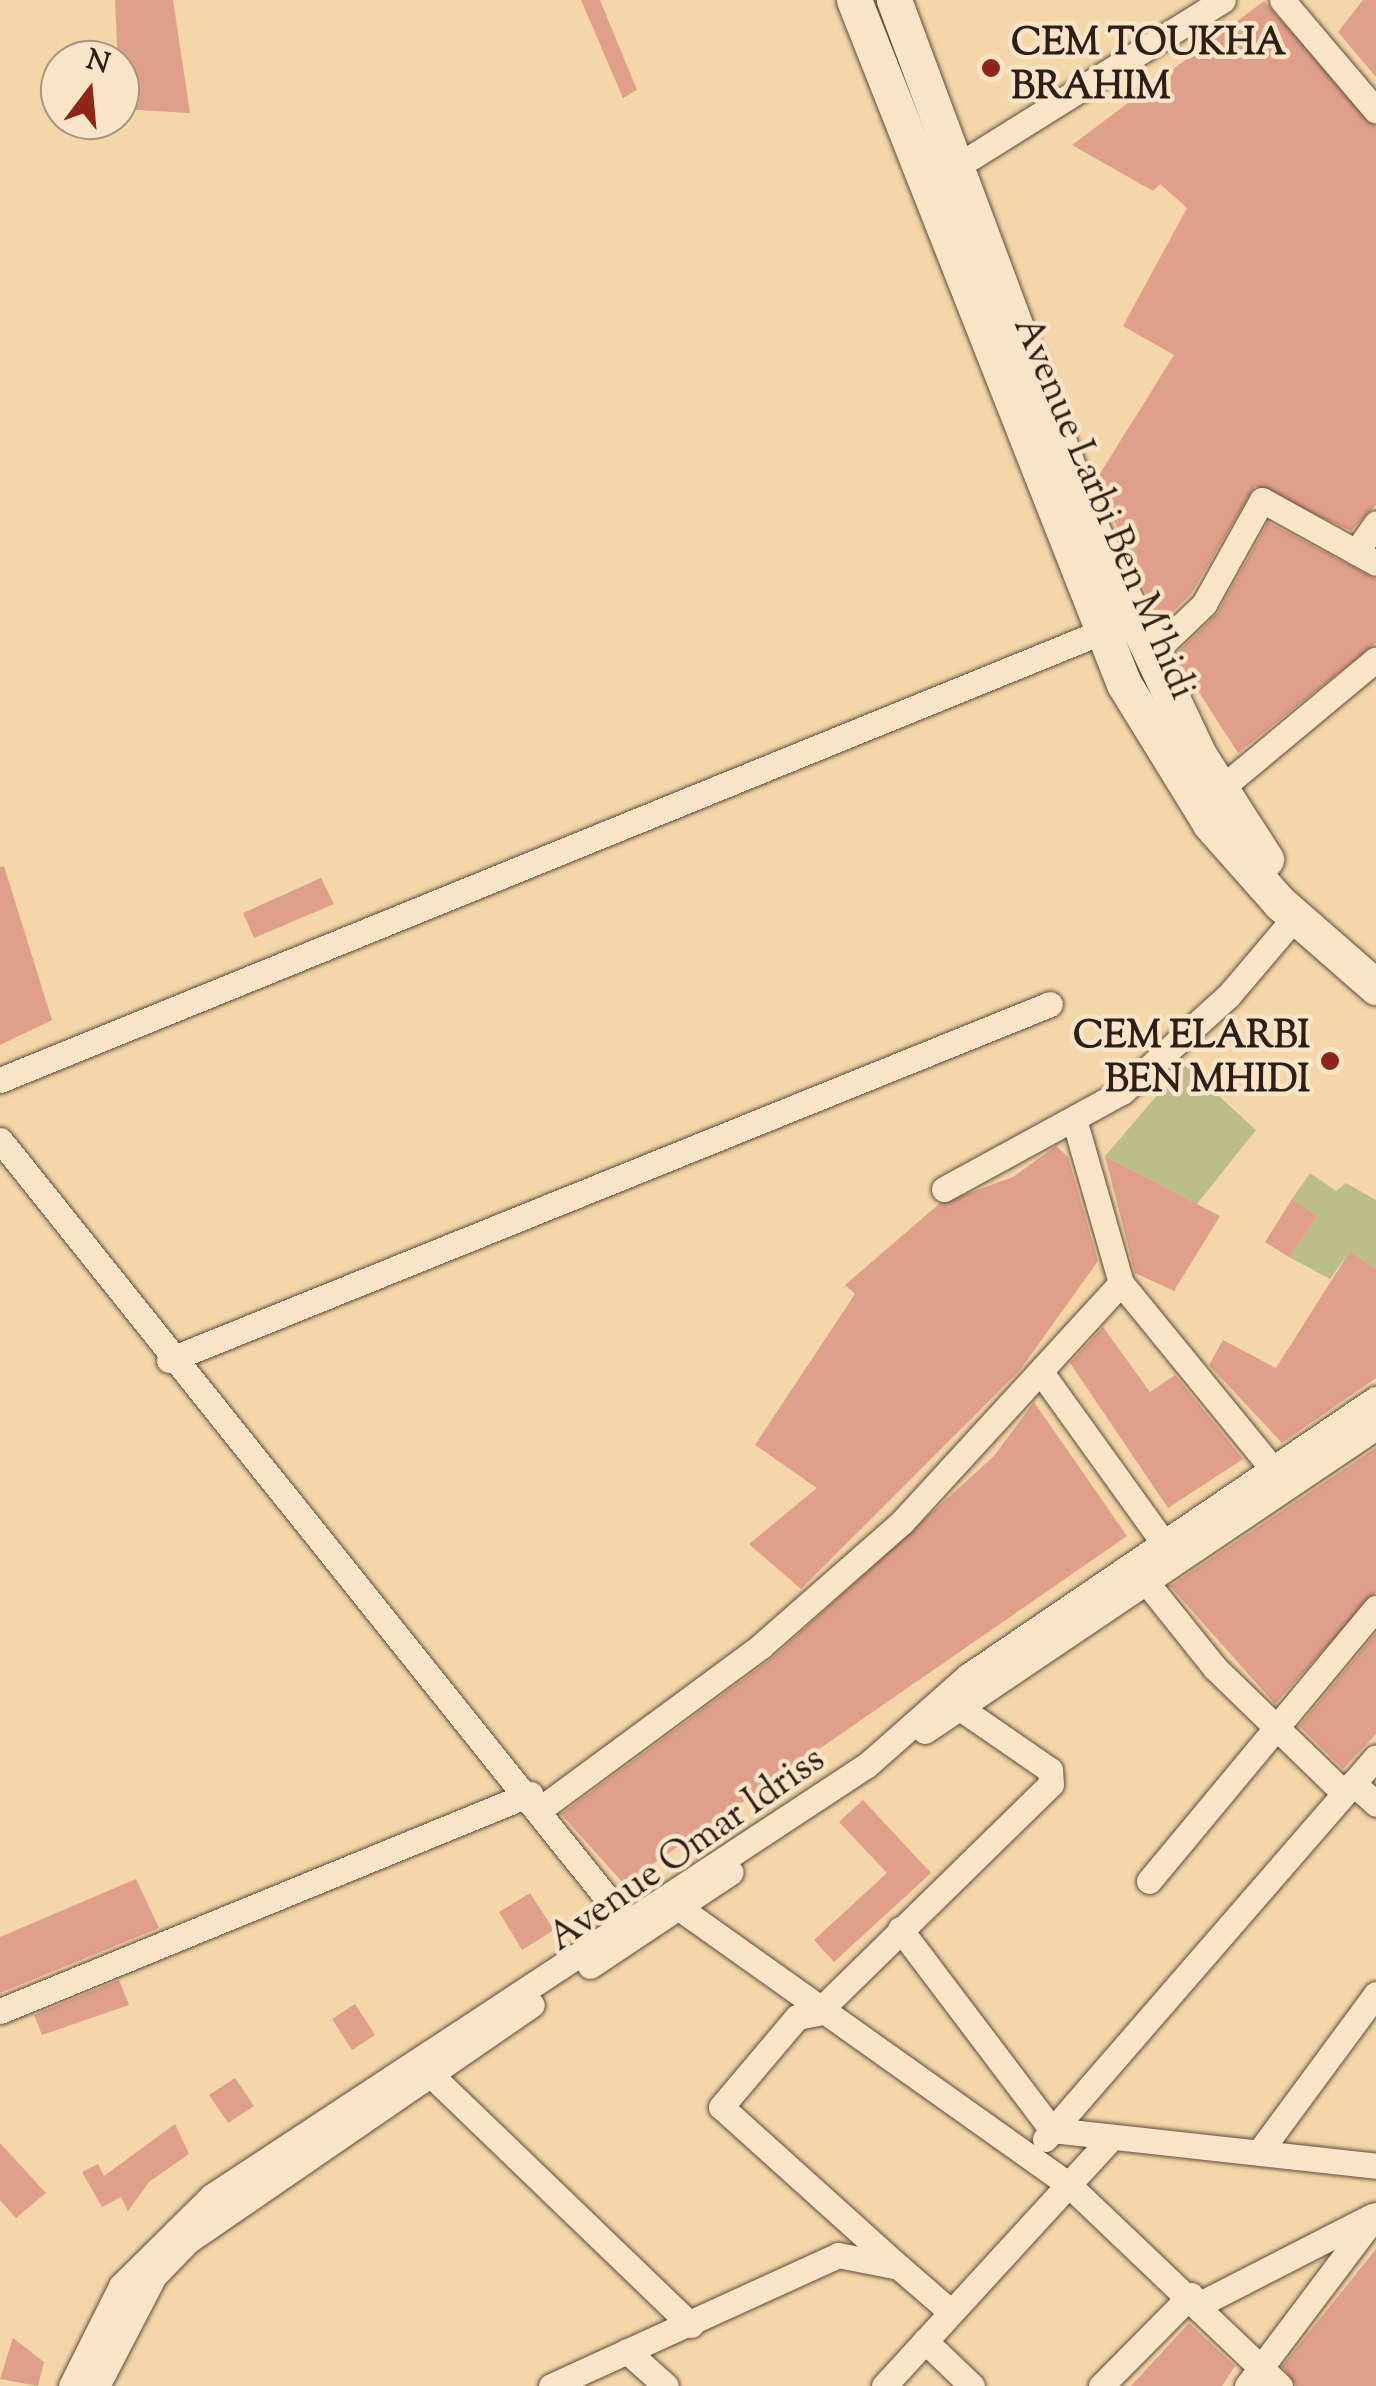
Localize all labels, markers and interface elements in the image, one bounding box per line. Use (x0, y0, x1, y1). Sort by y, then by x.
place label: CEM TOUKHA BRAHIM (1011, 23, 1286, 112)
north arrow (40, 40, 140, 140)
text: N (81, 41, 114, 85)
marker: CEM TOUKHA BRAHIM (980, 57, 1002, 79)
street label: Avenue Larbi Ben M'hidi (1001, 311, 1203, 707)
place label: CEM ELARBI BEN MHIDI (1073, 1016, 1310, 1106)
marker: CEM ELARBI BEN MHIDI (1319, 1050, 1341, 1072)
street label: Avenue Omar Idriss (541, 1739, 835, 1963)

